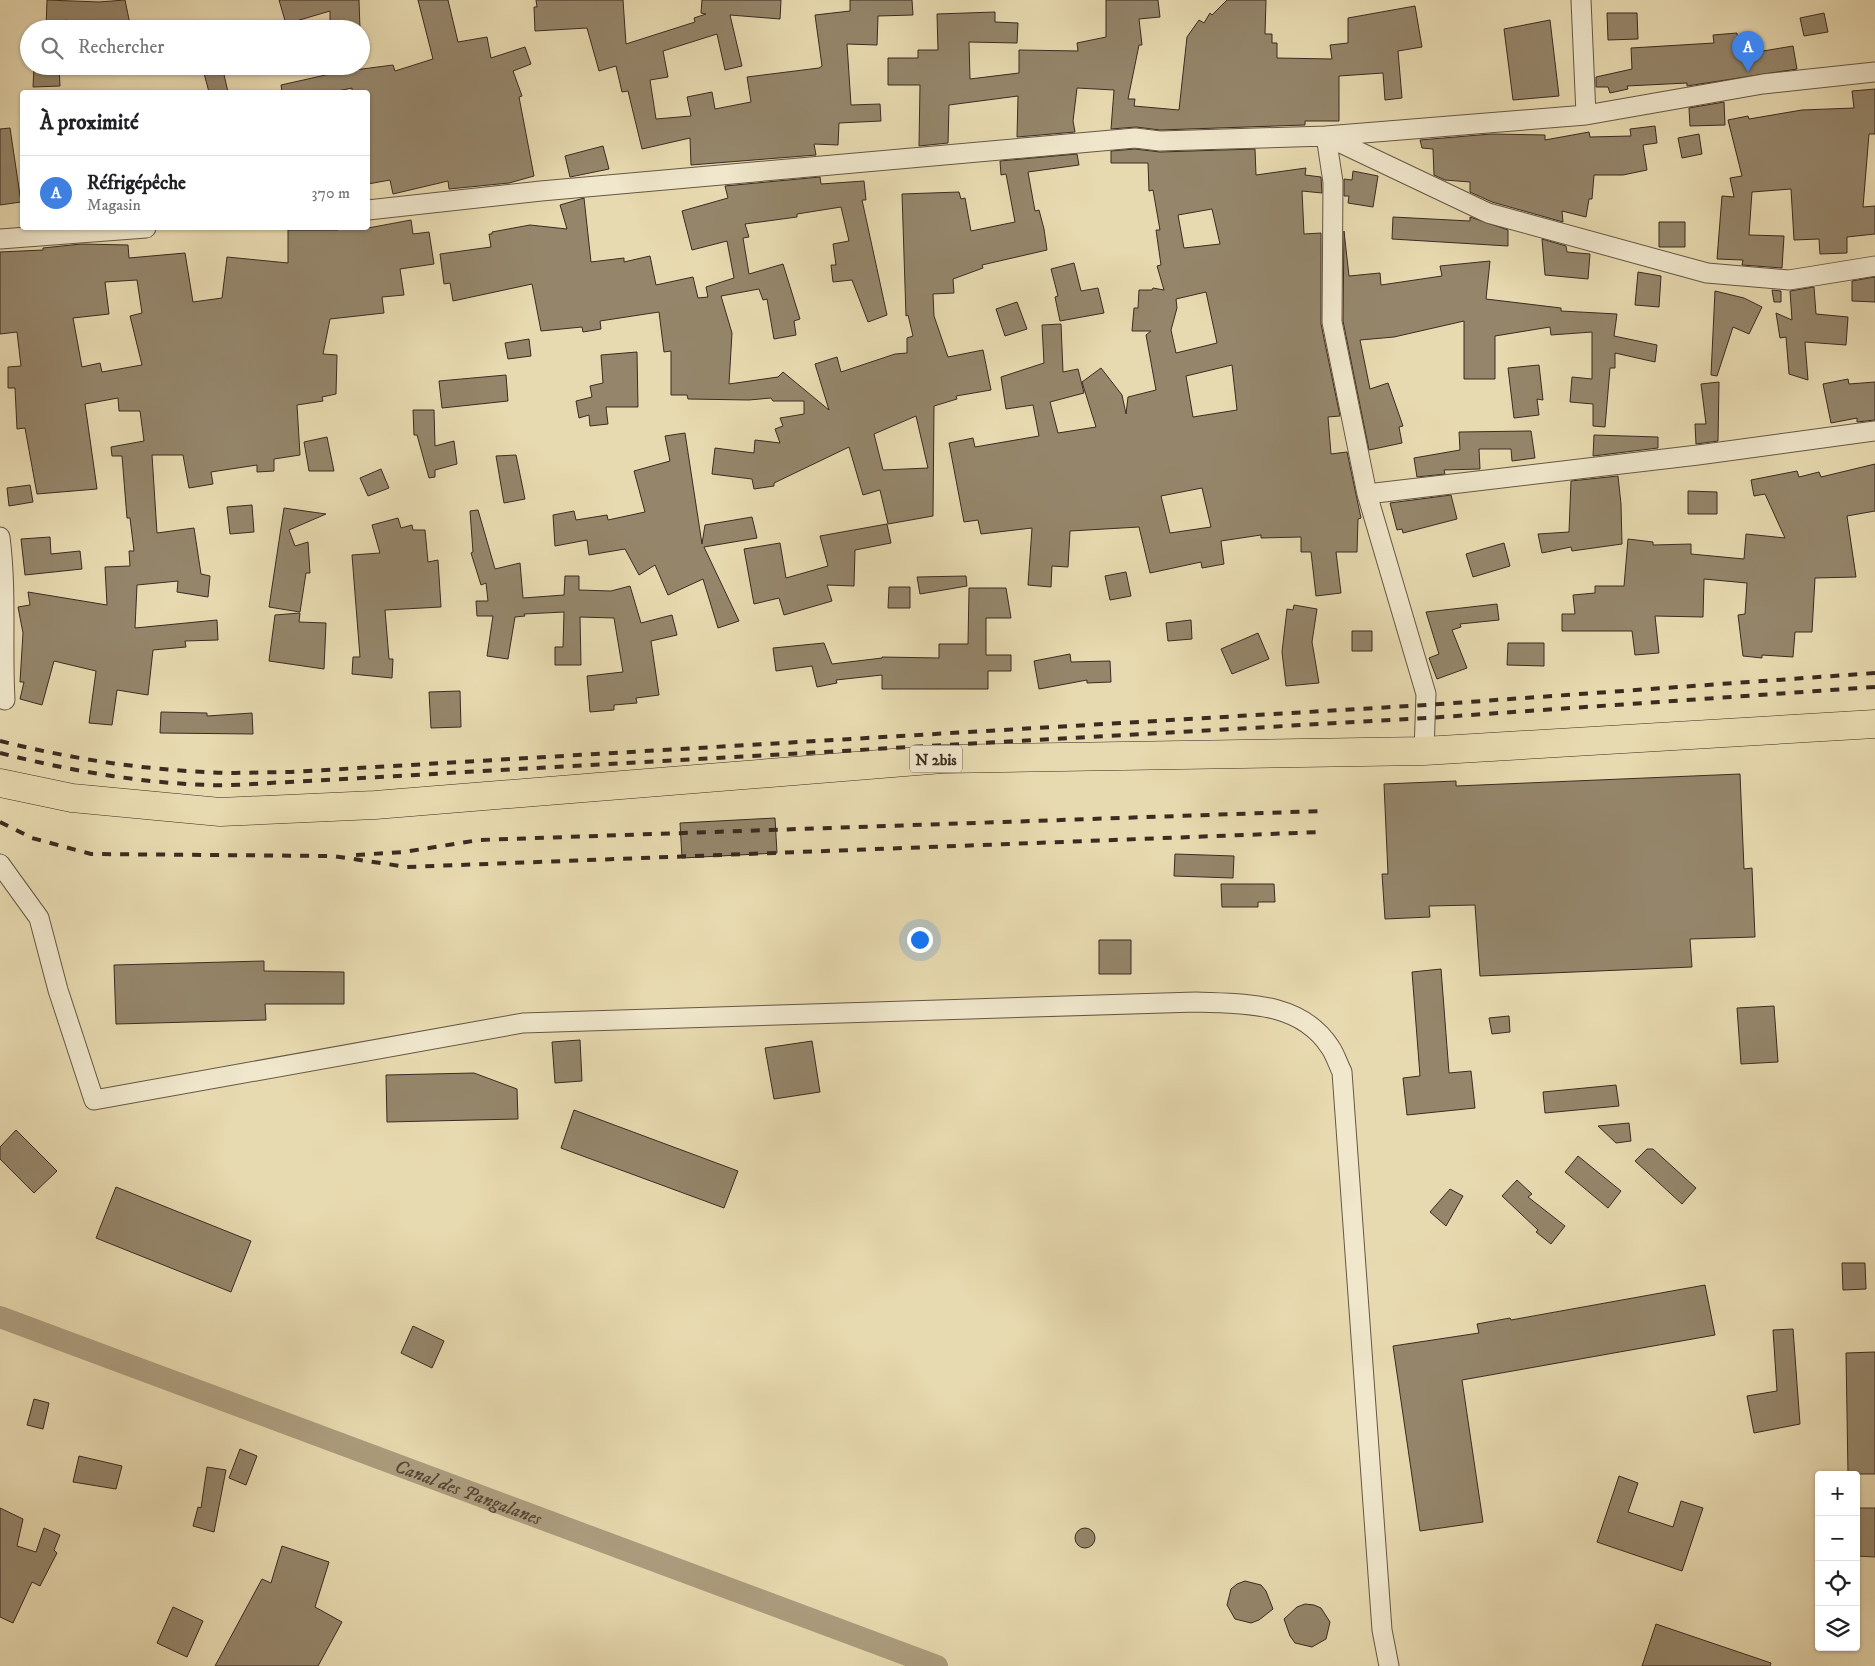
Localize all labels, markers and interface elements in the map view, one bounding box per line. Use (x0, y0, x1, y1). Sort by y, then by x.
search box (20, 20, 370, 75)
pin: A (1732, 31, 1764, 72)
icon: search (38, 34, 66, 62)
text: Rechercher (78, 36, 164, 59)
text: À proximité (40, 110, 139, 136)
text: Réfrigépêche (87, 172, 186, 195)
text: A (51, 183, 61, 203)
text: 370 m (312, 183, 350, 203)
text: Magasin (87, 195, 141, 215)
road number: N 2bis (910, 746, 962, 772)
your location (907, 927, 933, 953)
water label: Canal des Pangalanes (391, 1455, 546, 1531)
map controls (1815, 1471, 1860, 1651)
button: + (1815, 1471, 1860, 1516)
button: − (1815, 1516, 1860, 1561)
button: locate (1815, 1561, 1860, 1606)
button: layers (1815, 1606, 1860, 1651)

